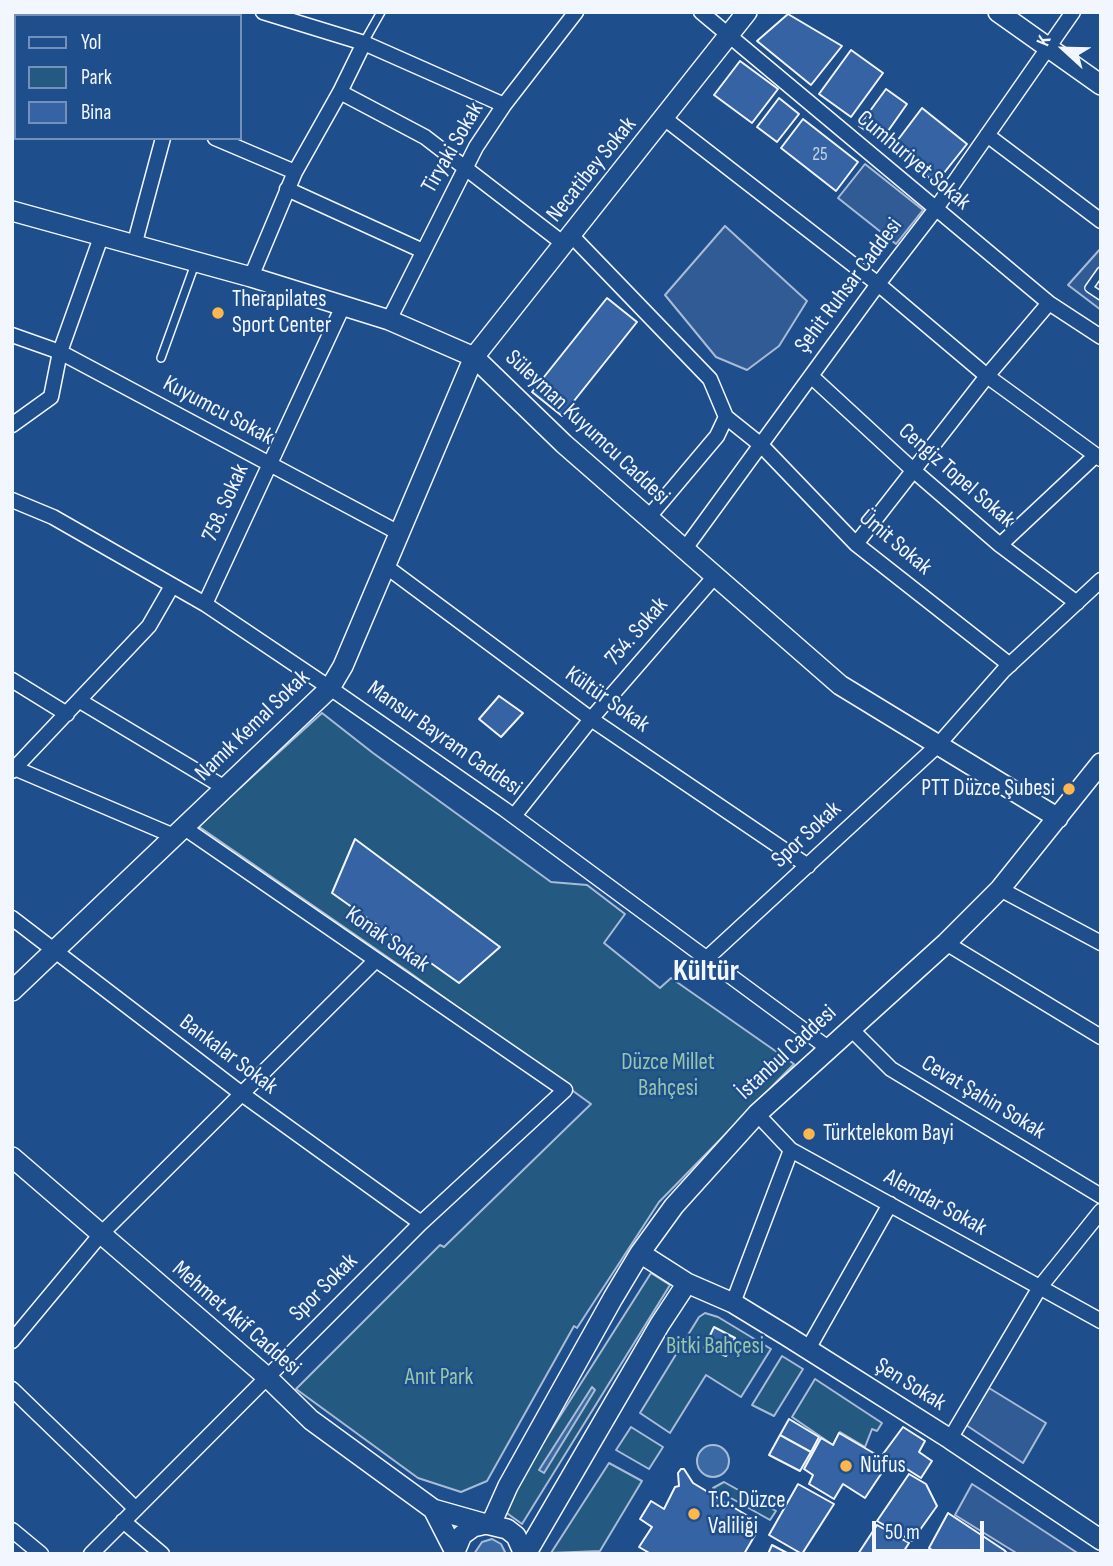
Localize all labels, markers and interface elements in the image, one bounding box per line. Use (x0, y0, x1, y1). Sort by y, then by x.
legend (14, 14, 242, 140)
north arrow (1029, 14, 1099, 84)
text: Yol (81, 30, 101, 55)
text: K (1032, 32, 1056, 50)
text: Park (81, 65, 112, 90)
street label: Tiryaki Sokak (416, 98, 490, 198)
text: Bina (81, 100, 111, 125)
street label: Cumhuriyet Sokak (850, 105, 976, 217)
street label: Necatibey Sokak (541, 112, 643, 228)
house number: 25 (812, 144, 828, 166)
street label: Şehit Ruhsar Caddesi (789, 213, 909, 359)
place label: Therapilates Sport Center (232, 286, 331, 340)
marker: Therapilates Sport Center (210, 305, 226, 321)
street label: Süleyman Kuyumcu Caddesi (499, 345, 675, 511)
street label: Kuyumcu Sokak (158, 370, 278, 452)
street label: Cengiz Topel Sokak (892, 418, 1020, 534)
street label: 758. Sokak (197, 460, 255, 546)
street label: Ümit Sokak (853, 504, 937, 582)
street label: 754. Sokak (600, 592, 674, 672)
street label: Kültür Sokak (559, 661, 655, 739)
street label: Namık Kemal Sokak (190, 664, 316, 788)
street label: Mansur Bayram Caddesi (361, 675, 527, 803)
place label: PTT Düzce Şubesi (921, 775, 1055, 803)
marker: PTT Düzce Şubesi (1061, 781, 1077, 797)
street label: Spor Sokak (767, 796, 847, 874)
street label: Konak Sokak (340, 901, 434, 979)
district label: Kültür (673, 954, 739, 990)
street label: İstanbul Caddesi (731, 1000, 843, 1106)
street label: Bankalar Sokak (173, 1009, 283, 1101)
park label: Düzce Millet Bahçesi (621, 1049, 715, 1103)
street label: Cevat Şahin Sokak (916, 1050, 1050, 1146)
place label: Türktelekom Bayi (823, 1120, 954, 1148)
marker: Türktelekom Bayi (801, 1126, 817, 1142)
street label: Alemdar Sokak (879, 1164, 991, 1242)
street label: Spor Sokak (284, 1248, 364, 1328)
street label: Mehmet Akif Caddesi (166, 1256, 306, 1382)
park label: Bitki Bahçesi (666, 1333, 764, 1361)
street label: Şen Sokak (869, 1353, 951, 1417)
park label: Anıt Park (405, 1364, 473, 1392)
place label: Nüfus (860, 1452, 906, 1480)
marker: Nüfus (838, 1458, 854, 1474)
place label: T.C. Düzce Valiliği (708, 1487, 786, 1541)
marker: T.C. Düzce Valiliği (686, 1506, 702, 1522)
scale bar (875, 1506, 987, 1550)
text: 50 m (885, 1520, 920, 1545)

